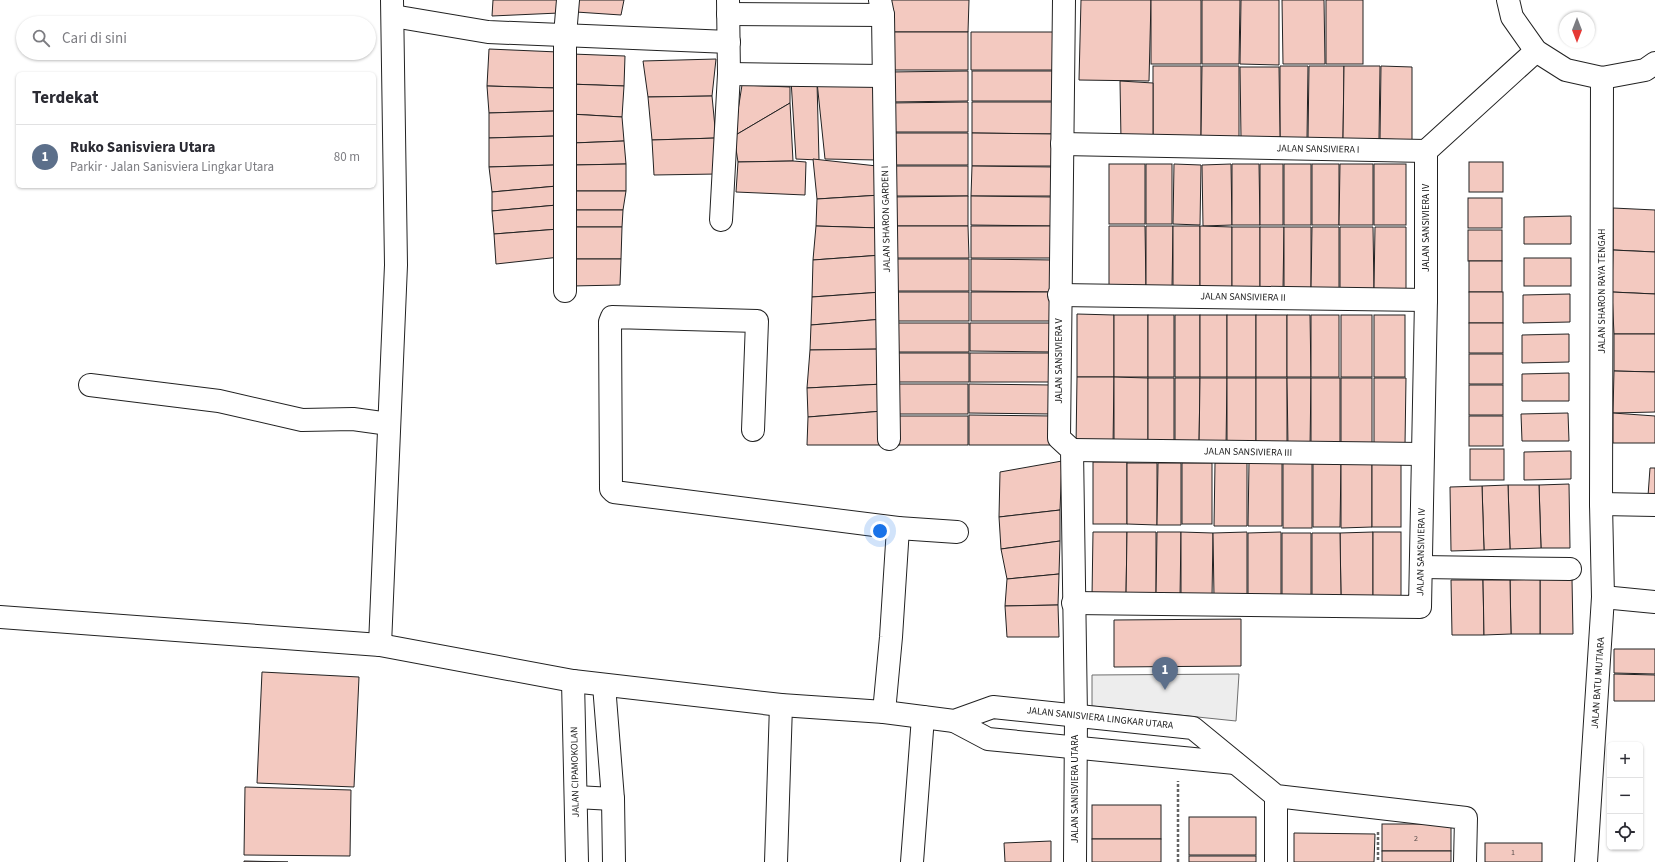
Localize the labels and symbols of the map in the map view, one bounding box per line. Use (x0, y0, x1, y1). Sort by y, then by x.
north arrow (1559, 12, 1595, 48)
street label: JALAN SANSIVIERA I (1276, 141, 1360, 157)
street label: JALAN SHARON GARDEN I (878, 165, 894, 273)
street label: JALAN SANSIVIERA IV (1419, 183, 1433, 272)
street label: JALAN SHARON RAYA TENGAH (1595, 228, 1609, 354)
street label: JALAN SANSIVIERA II (1200, 289, 1286, 305)
street label: JALAN SANSIVIERA V (1052, 317, 1066, 404)
street label: JALAN SANSIVIERA III (1204, 444, 1292, 460)
street label: JALAN SANSIVIERA IV (1413, 507, 1429, 596)
your location (870, 521, 890, 541)
street label: JALAN BATU MUTIARA (1588, 636, 1608, 729)
pin: 1 (1152, 657, 1178, 690)
street label: JALAN SANISVIERA LINGKAR UTARA (1026, 703, 1174, 733)
street label: JALAN CIPAMOKOLAN (567, 726, 583, 818)
street label: JALAN SANISVIERA UTARA (1068, 734, 1082, 843)
house number: 2 (1414, 833, 1418, 844)
house number: 1 (1511, 847, 1515, 858)

